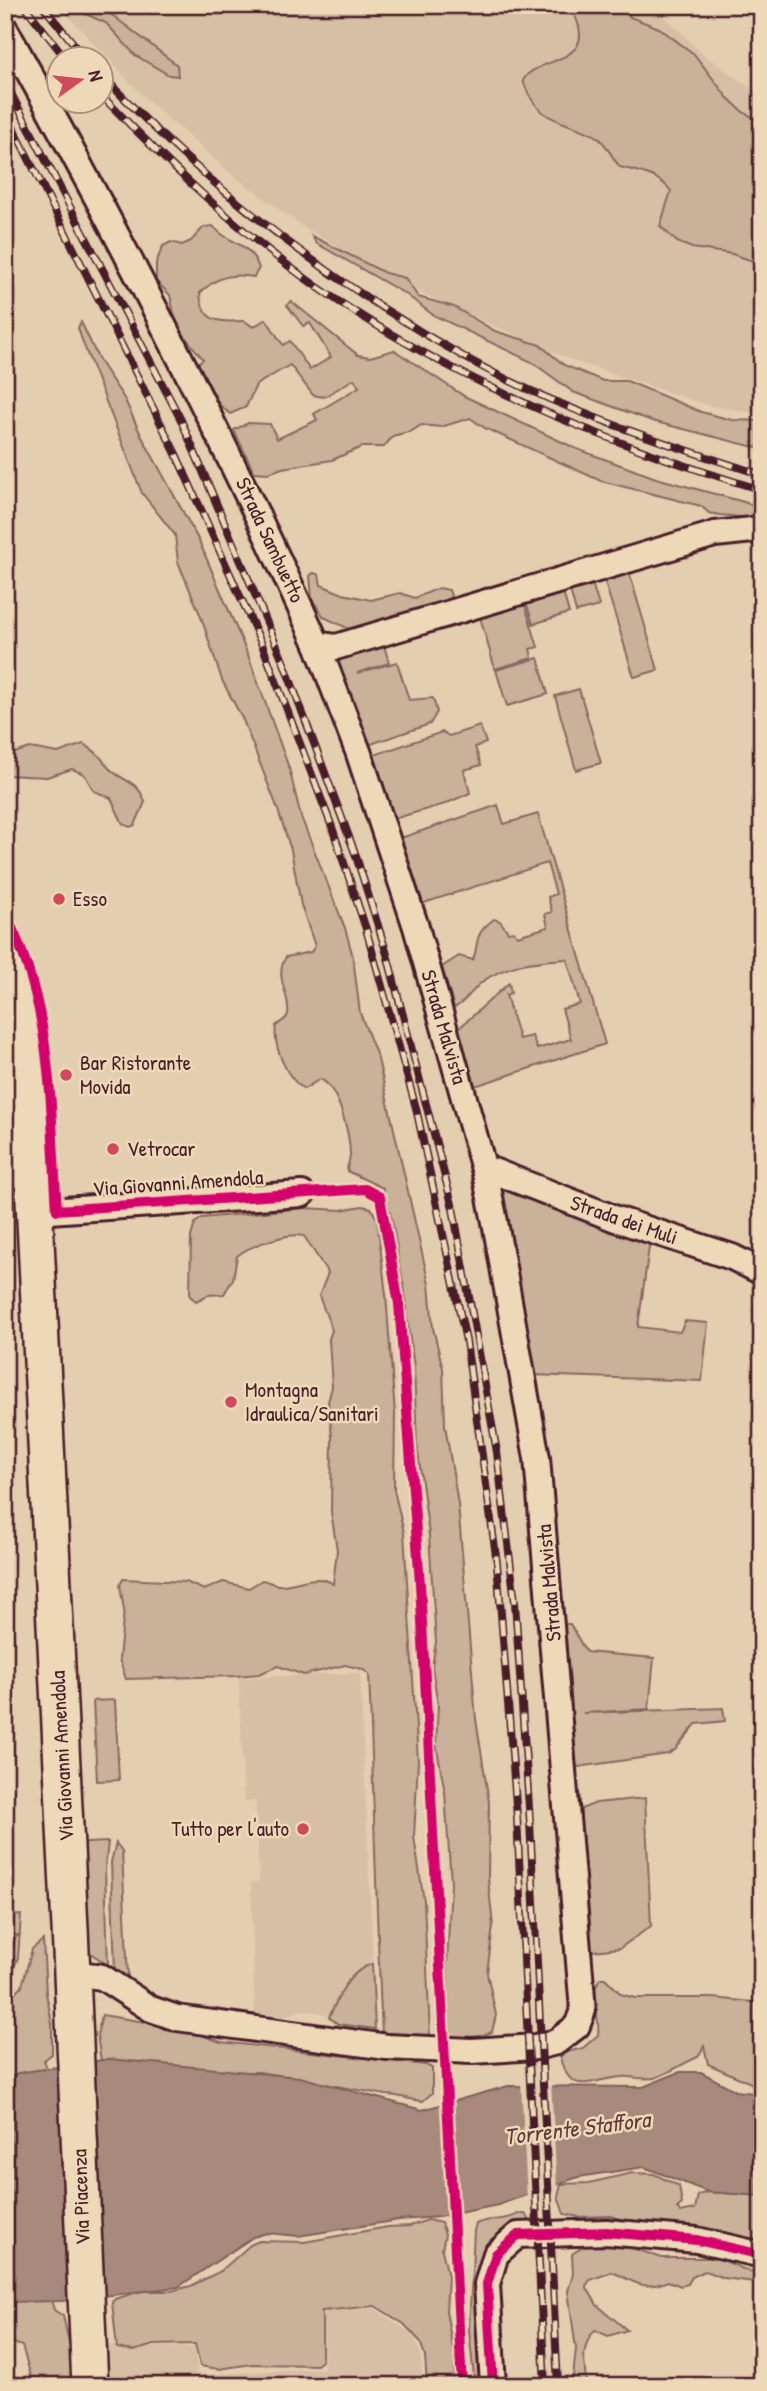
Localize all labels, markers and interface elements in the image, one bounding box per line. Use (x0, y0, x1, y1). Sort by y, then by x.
north arrow (46, 46, 116, 116)
text: N (83, 67, 110, 84)
street label: Strada Sambuetto (229, 473, 312, 607)
place label: Esso (73, 884, 107, 913)
marker: Esso (51, 891, 67, 907)
street label: Strada Malvista (414, 966, 475, 1087)
place label: Bar Ristorante Movida (80, 1048, 191, 1101)
marker: Bar Ristorante Movida (58, 1067, 74, 1083)
place label: Vetrocar (127, 1134, 195, 1163)
marker: Vetrocar (105, 1141, 121, 1157)
street label: Via Giovanni Amendola (92, 1162, 264, 1203)
street label: Strada dei Muli (567, 1188, 682, 1251)
place label: Montagna Idraulica/Sanitari (245, 1375, 379, 1428)
marker: Montagna Idraulica/Sanitari (223, 1394, 239, 1410)
street label: Strada Malvista (529, 1523, 568, 1643)
street label: Via Giovanni Amendola (43, 1670, 80, 1842)
place label: Tutto per l'auto (171, 1814, 289, 1843)
marker: Tutto per l'auto (295, 1821, 311, 1837)
water label: Torrente Staffora (502, 2103, 653, 2152)
street label: Via Piacenza (64, 2149, 97, 2245)

